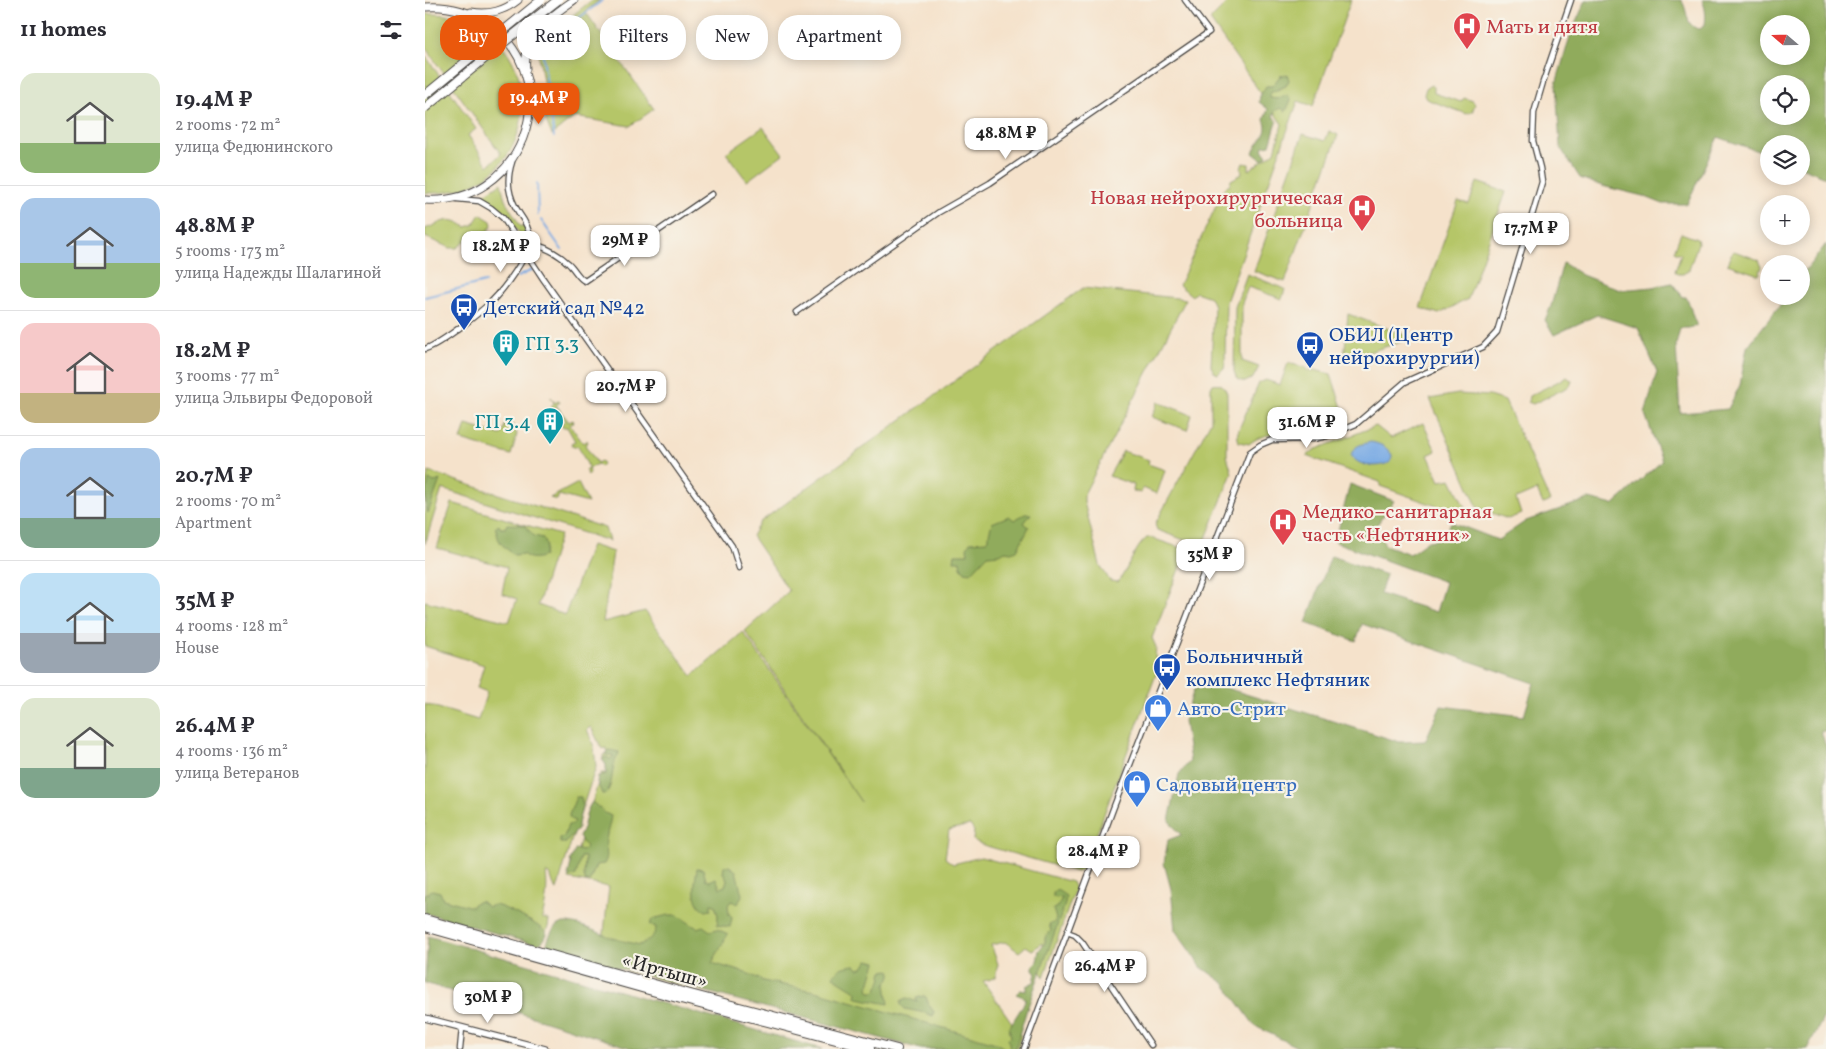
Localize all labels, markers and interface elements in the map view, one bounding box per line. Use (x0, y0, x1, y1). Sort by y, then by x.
hospital icon: Мать и дитя (1452, 11, 1482, 50)
place label: Мать и дитя (1486, 14, 1598, 42)
chip: Buy (440, 15, 507, 60)
chip: Rent (517, 15, 590, 60)
chip: Filters (600, 15, 686, 60)
chip: New (696, 15, 768, 60)
chip: Apartment (778, 15, 901, 60)
north arrow (1760, 15, 1810, 65)
map controls (1760, 15, 1810, 305)
text: 11 homes (20, 16, 107, 45)
icon: filters (377, 16, 405, 44)
button: locate (1760, 75, 1810, 125)
pin: 19.4M ₽ (493, 82, 585, 125)
text: 19.4M ₽ (175, 86, 253, 115)
text: 19.4M ₽ (509, 88, 569, 110)
icon: home (60, 93, 120, 153)
text: 2 rooms · 72 m² (175, 115, 280, 137)
pin: 48.8M ₽ (960, 118, 1052, 160)
text: 48.8M ₽ (976, 123, 1036, 145)
button: layers (1760, 135, 1810, 185)
text: улица Федюнинского (175, 137, 333, 159)
place label: Новая нейрохирургическая больница (1090, 185, 1343, 236)
hospital icon: Новая нейрохирургическая больница (1347, 193, 1377, 232)
button: + (1760, 195, 1810, 245)
text: 48.8M ₽ (175, 212, 255, 241)
pin: 17.7M ₽ (1485, 212, 1577, 255)
icon: home (60, 218, 120, 278)
text: 17.7M ₽ (1504, 218, 1558, 240)
pin: 29M ₽ (590, 224, 660, 267)
pin: 18.2M ₽ (455, 230, 547, 273)
text: 29M ₽ (602, 230, 648, 252)
text: 18.2M ₽ (472, 236, 530, 258)
text: 5 rooms · 173 m² (175, 241, 285, 263)
button: − (1760, 255, 1810, 305)
text: улица Надежды Шалагиной (175, 263, 381, 285)
bus stop icon: Детский сад №42 (449, 292, 479, 331)
place label: Детский сад №42 (483, 295, 645, 323)
place label: ОБИЛ (Центр нейрохирургии) (1329, 322, 1480, 373)
building icon: ГП 3.3 (491, 328, 521, 367)
bus stop icon: ОБИЛ (Центр нейрохирургии) (1295, 330, 1325, 369)
place label: ГП 3.3 (525, 331, 579, 359)
text: 18.2M ₽ (175, 337, 250, 366)
icon: home (60, 343, 120, 403)
text: 3 rooms · 77 m² (175, 366, 279, 388)
pin: 20.7M ₽ (580, 370, 672, 413)
text: 20.7M ₽ (596, 376, 656, 398)
text: улица Эльвиры Федоровой (175, 388, 373, 410)
building icon: ГП 3.4 (535, 406, 565, 445)
pin: 31.6M ₽ (1261, 406, 1353, 449)
place label: ГП 3.4 (475, 409, 531, 437)
text: 31.6M ₽ (1278, 412, 1336, 434)
text: 20.7M ₽ (175, 462, 253, 491)
icon: home (60, 468, 120, 528)
text: 2 rooms · 70 m² (175, 491, 281, 513)
place label: Медико–санитарная часть «Нефтяник» (1302, 499, 1492, 550)
hospital icon: Медико–санитарная часть «Нефтяник» (1268, 507, 1298, 546)
text: Apartment (175, 513, 252, 535)
pin: 35M ₽ (1175, 538, 1245, 581)
text: 35M ₽ (1187, 544, 1233, 566)
text: 35M ₽ (175, 587, 235, 616)
icon: home (60, 593, 120, 653)
text: 4 rooms · 128 m² (175, 616, 288, 638)
text: House (175, 638, 219, 660)
place label: Больничный комплекс Нефтяник (1186, 644, 1370, 695)
bus stop icon: Больничный комплекс Нефтяник (1152, 652, 1182, 691)
shop icon: Авто-Стрит (1143, 693, 1173, 732)
place label: Авто-Стрит (1177, 696, 1286, 724)
text: 26.4M ₽ (175, 712, 255, 741)
icon: home (60, 718, 120, 778)
text: 4 rooms · 136 m² (175, 741, 288, 763)
text: улица Ветеранов (175, 763, 299, 785)
shop icon: Садовый центр (1122, 769, 1152, 808)
place label: Садовый центр (1156, 772, 1297, 800)
pin: 28.4M ₽ (1052, 836, 1144, 878)
text: 28.4M ₽ (1068, 841, 1128, 863)
street label: «Иртыш» (618, 947, 710, 997)
pin: 26.4M ₽ (1059, 950, 1151, 993)
text: 26.4M ₽ (1075, 956, 1135, 978)
pin: 30M ₽ (453, 982, 523, 1024)
text: 30M ₽ (464, 987, 512, 1009)

